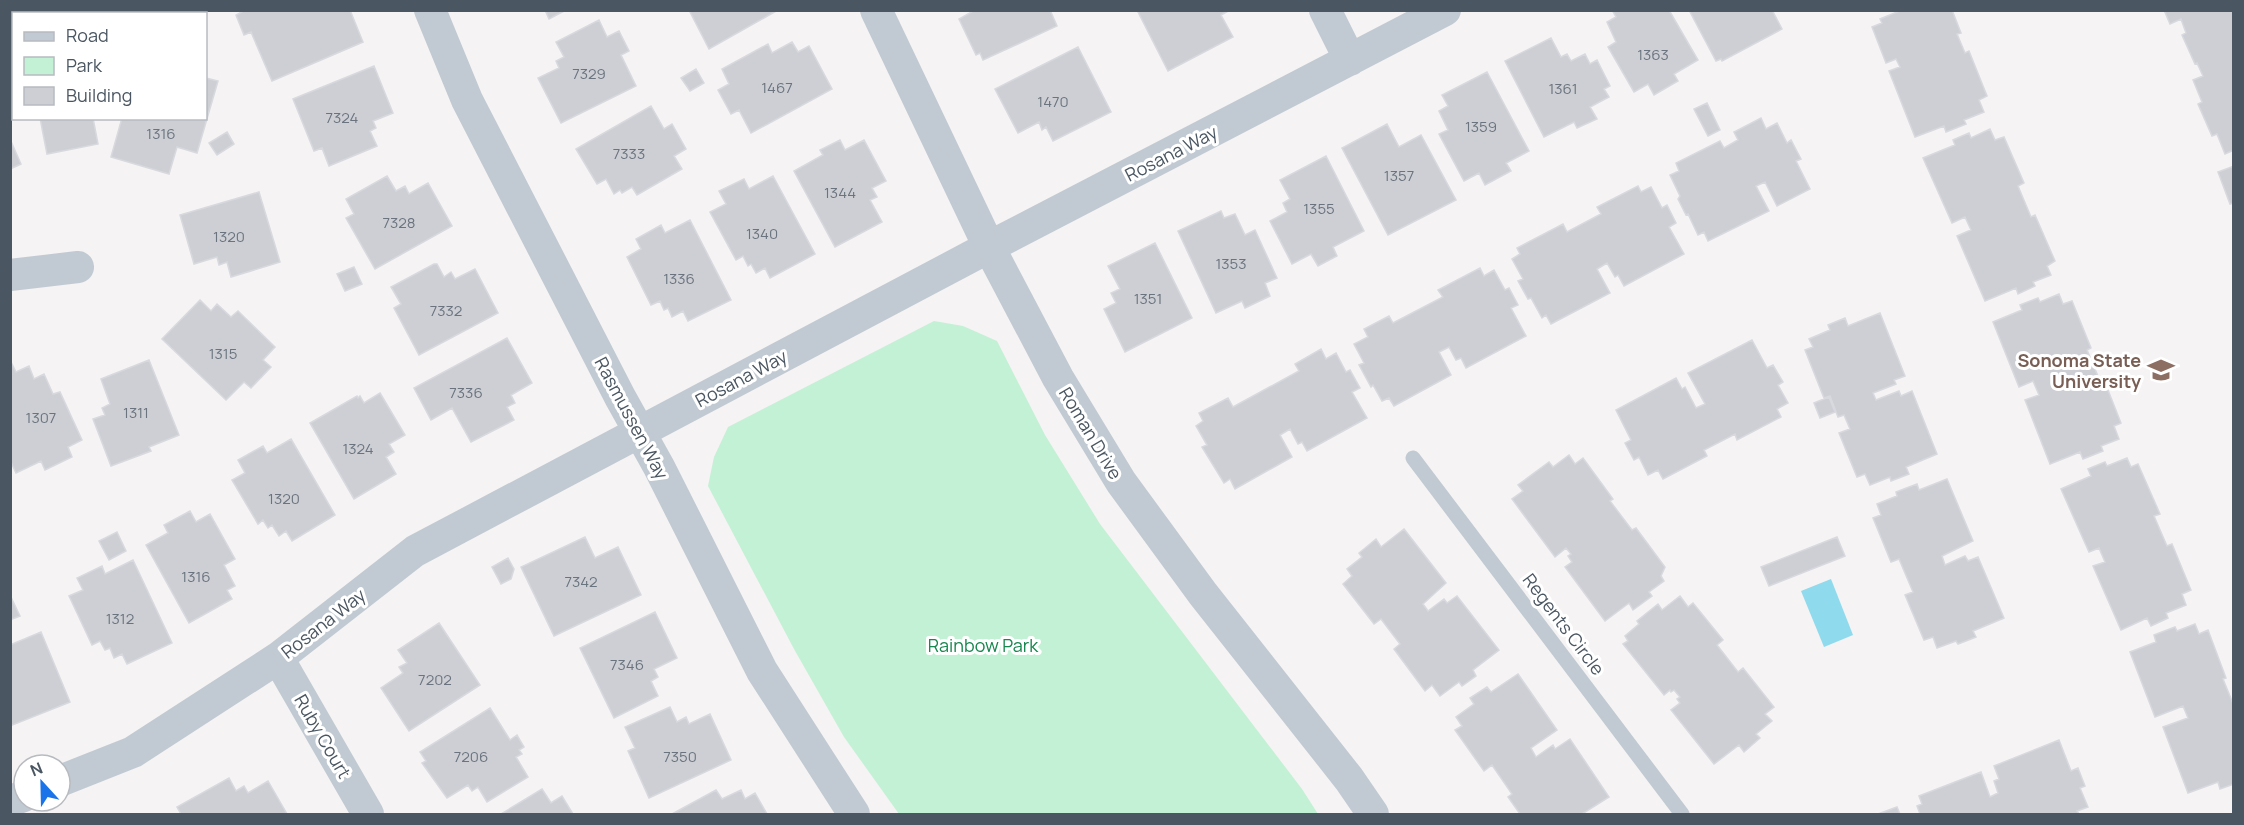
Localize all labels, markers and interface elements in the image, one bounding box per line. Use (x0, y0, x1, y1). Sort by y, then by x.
legend (12, 12, 207, 120)
text: Road (66, 23, 109, 47)
house number: 1363 (1637, 44, 1669, 65)
text: Park (66, 53, 103, 77)
house number: 7329 (572, 63, 606, 84)
house number: 1467 (761, 77, 793, 98)
house number: 1361 (1548, 78, 1578, 99)
text: Building (66, 83, 132, 107)
house number: 1470 (1037, 91, 1069, 112)
house number: 7324 (326, 107, 359, 128)
house number: 1359 (1465, 116, 1497, 137)
street label: Rosana Way (1121, 119, 1222, 187)
house number: 1316 (146, 123, 176, 144)
house number: 7333 (613, 143, 645, 164)
house number: 1357 (1384, 165, 1414, 186)
house number: 1344 (824, 182, 856, 203)
house number: 1355 (1303, 198, 1335, 219)
house number: 7328 (382, 212, 416, 233)
house number: 1340 (746, 223, 778, 244)
house number: 1320 (213, 226, 245, 247)
house number: 1353 (1215, 253, 1247, 274)
house number: 1336 (663, 268, 695, 289)
house number: 1351 (1134, 288, 1162, 309)
house number: 7332 (430, 300, 462, 321)
house number: 1315 (209, 343, 237, 364)
street label: Rosana Way (691, 344, 792, 412)
place label: Sonoma State University (2018, 348, 2141, 393)
street label: Rasmussen Way (590, 353, 675, 484)
school or university icon: Sonoma State University (2146, 355, 2176, 385)
house number: 7336 (449, 382, 483, 403)
street label: Roman Drive (1054, 382, 1128, 484)
house number: 1311 (123, 402, 149, 423)
house number: 1307 (26, 407, 56, 428)
house number: 1324 (342, 438, 374, 459)
house number: 1320 (268, 488, 300, 509)
house number: 1316 (181, 566, 211, 587)
street label: Regents Circle (1518, 568, 1610, 680)
house number: 7342 (564, 571, 598, 592)
street label: Rosana Way (276, 582, 370, 663)
house number: 1312 (106, 608, 134, 629)
park label: Rainbow Park (928, 633, 1039, 657)
house number: 7346 (610, 654, 644, 675)
house number: 7202 (418, 669, 452, 690)
street label: Ruby Court (289, 690, 357, 782)
house number: 7206 (454, 746, 488, 767)
house number: 7350 (663, 746, 697, 767)
north arrow (12, 753, 72, 813)
text: N (27, 757, 46, 781)

